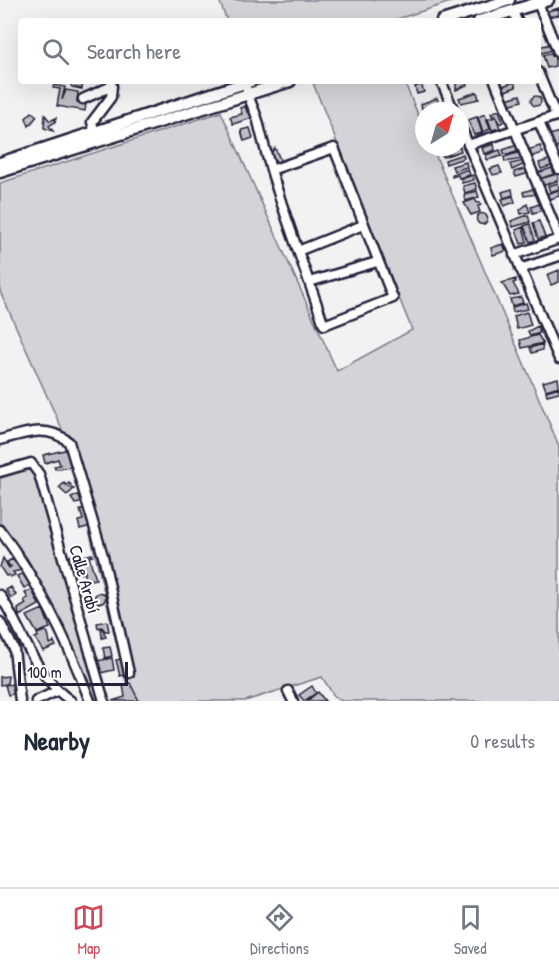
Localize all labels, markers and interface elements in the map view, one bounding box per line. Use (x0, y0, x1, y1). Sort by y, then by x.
search box (18, 18, 541, 84)
icon: search (39, 35, 72, 68)
text: Search here (87, 36, 181, 66)
north arrow (415, 102, 469, 156)
street label: Calle Arabí (63, 542, 107, 616)
scale bar (18, 659, 128, 686)
text: 100 m (27, 661, 62, 683)
text: Nearby (24, 723, 90, 758)
text: 0 results (470, 727, 535, 754)
tab: Map (72, 901, 105, 959)
tab: Directions (250, 901, 309, 959)
tab: Saved (454, 901, 487, 959)

